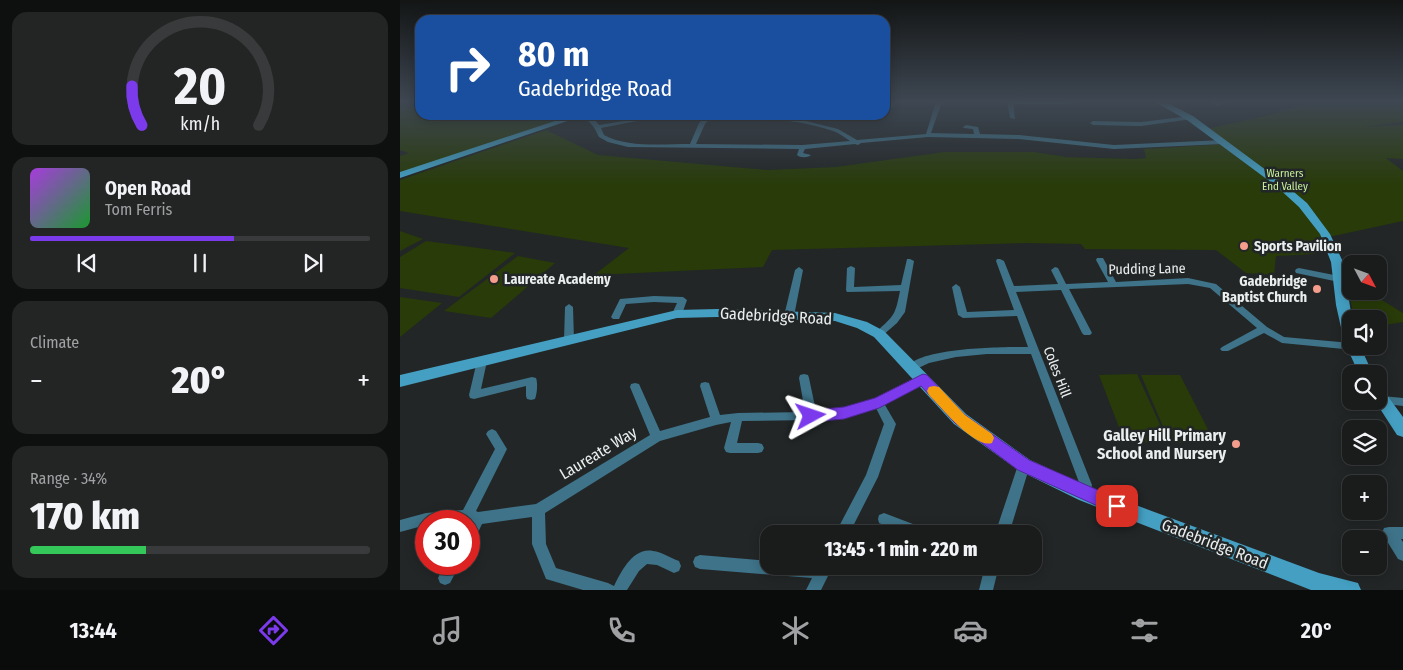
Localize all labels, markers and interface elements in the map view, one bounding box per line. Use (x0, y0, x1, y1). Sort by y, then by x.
text: 80 m (518, 33, 590, 75)
icon: right (435, 35, 500, 100)
text: 20 (173, 55, 226, 118)
text: Gadebridge Road (518, 75, 672, 102)
text: km/h (180, 113, 220, 135)
park label: Warners End Valley (1262, 167, 1308, 193)
text: Open Road (105, 177, 191, 200)
text: Tom Ferris (105, 200, 172, 219)
place label: Sports Pavilion (1254, 238, 1342, 255)
marker: Sports Pavilion (1238, 240, 1250, 252)
icon: previous (73, 249, 101, 277)
icon: pause (186, 249, 214, 277)
icon: next (299, 249, 327, 277)
north arrow (1342, 255, 1388, 300)
map controls (1342, 255, 1387, 575)
street label: Pudding Lane (1108, 260, 1186, 278)
place label: Laureate Academy (504, 271, 611, 288)
marker: Laureate Academy (488, 273, 500, 285)
place label: Gadebridge Baptist Church (1222, 273, 1307, 306)
marker: Gadebridge Baptist Church (1311, 283, 1323, 295)
street label: Gadebridge Road (719, 304, 833, 328)
button: sound (1342, 310, 1387, 355)
text: Climate (30, 333, 79, 352)
street label: Coles Hill (1039, 344, 1075, 400)
text: 20° (172, 357, 228, 403)
text: − (30, 364, 43, 397)
text: + (357, 364, 370, 397)
button: search (1342, 365, 1387, 410)
position arrow (784, 389, 836, 441)
button: layers (1342, 420, 1387, 465)
street label: Laureate Way (556, 422, 641, 484)
place label: Galley Hill Primary School and Nursery (1097, 426, 1226, 463)
marker: Galley Hill Primary School and Nursery (1230, 438, 1242, 450)
text: Range · 34% (30, 469, 107, 488)
button: + (1342, 475, 1387, 520)
pin (1096, 485, 1138, 527)
icon: arrive (1103, 492, 1131, 520)
text: 170 km (30, 493, 140, 539)
speed limit sign: 30 (415, 510, 480, 575)
street label: Gadebridge Road (1159, 515, 1271, 573)
button: − (1342, 530, 1387, 575)
text: 13:45 · 1 min · 220 m (825, 538, 977, 561)
icon: directions (256, 613, 291, 648)
icon: music (430, 613, 465, 648)
icon: phone (604, 613, 639, 648)
icon: climate (778, 613, 813, 648)
icon: car (953, 613, 988, 648)
icon: filters (1127, 613, 1162, 648)
text: 13:44 (70, 617, 117, 644)
text: 20° (1301, 617, 1333, 644)

